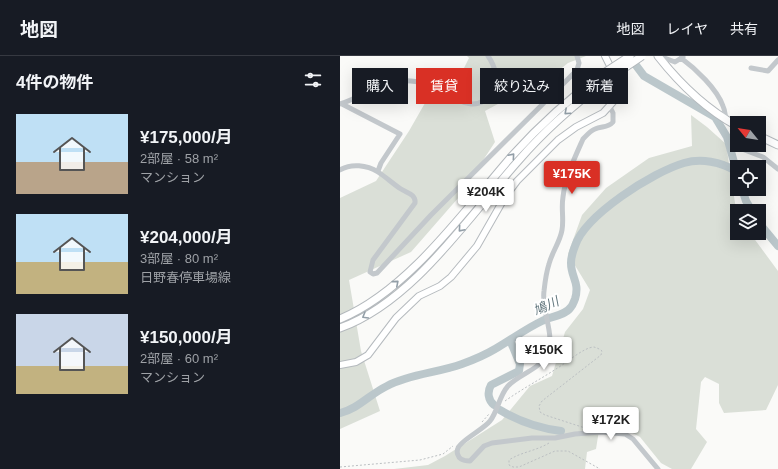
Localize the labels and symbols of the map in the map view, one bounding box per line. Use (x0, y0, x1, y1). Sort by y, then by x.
one-way arrow (564, 107, 572, 115)
north arrow (730, 116, 766, 152)
one-way arrow (508, 154, 515, 161)
pin: ¥175K (544, 161, 600, 195)
pin: ¥204K (458, 179, 514, 213)
one-way arrow (458, 224, 465, 232)
one-way arrow (391, 280, 399, 288)
water label: 鳩川 (531, 293, 563, 318)
one-way arrow (362, 312, 369, 319)
pin: ¥150K (516, 337, 572, 371)
pin: ¥172K (583, 407, 639, 441)

